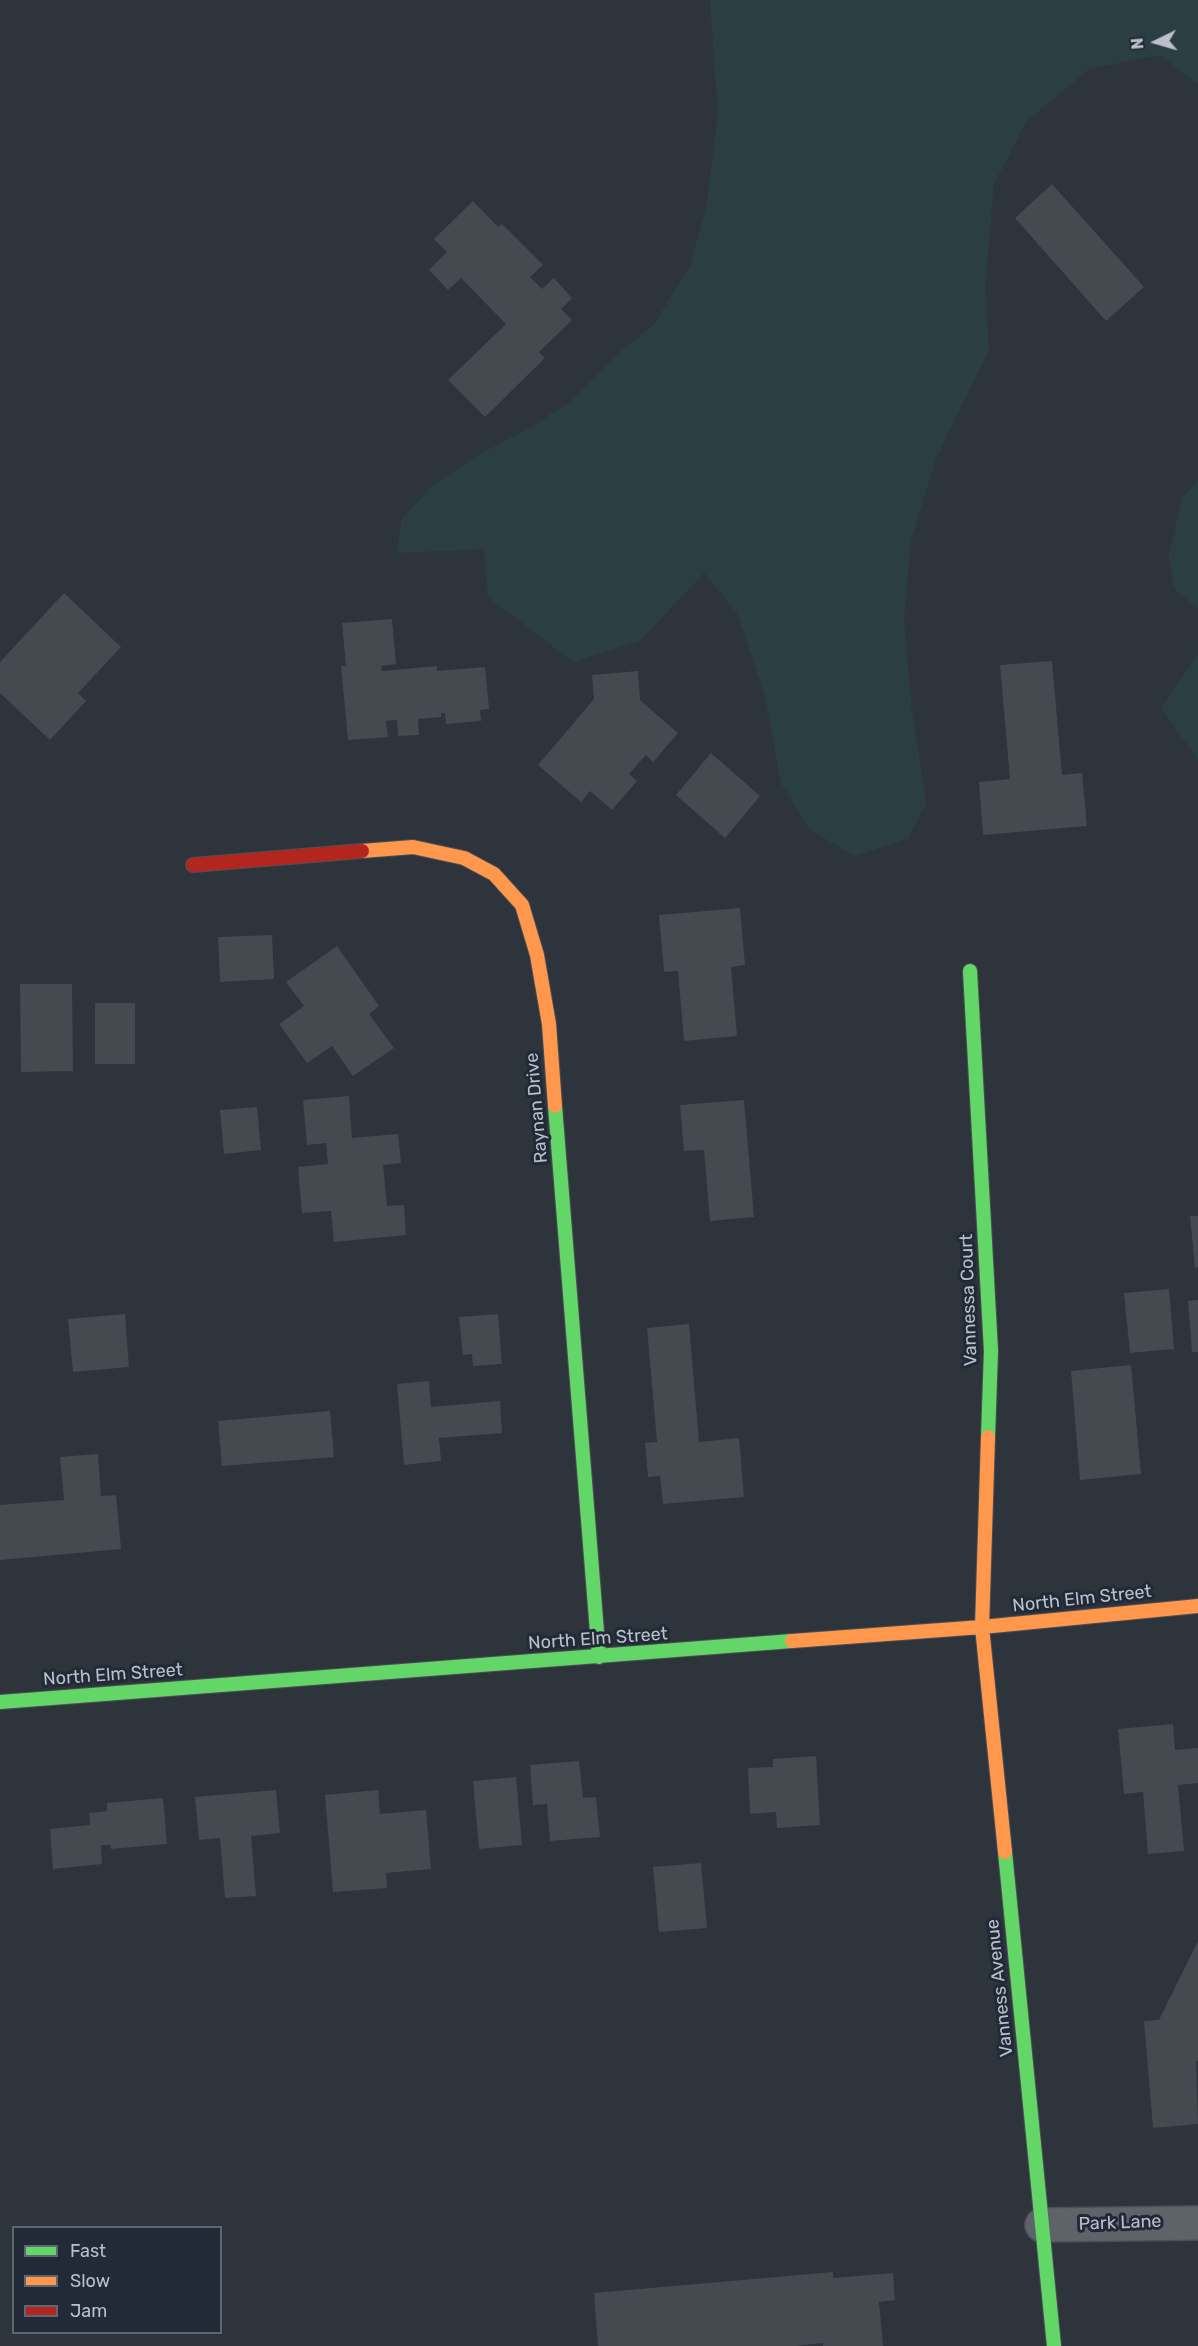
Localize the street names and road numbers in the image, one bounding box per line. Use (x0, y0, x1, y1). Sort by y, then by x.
street label: Raynan Drive (521, 1052, 553, 1164)
street label: Vannessa Court (956, 1233, 982, 1367)
street label: North Elm Street (1011, 1581, 1153, 1617)
street label: North Elm Street (528, 1623, 668, 1655)
street label: North Elm Street (43, 1659, 183, 1691)
street label: Vanness Avenue (982, 1918, 1018, 2058)
street label: Park Lane (1078, 2211, 1162, 2235)

